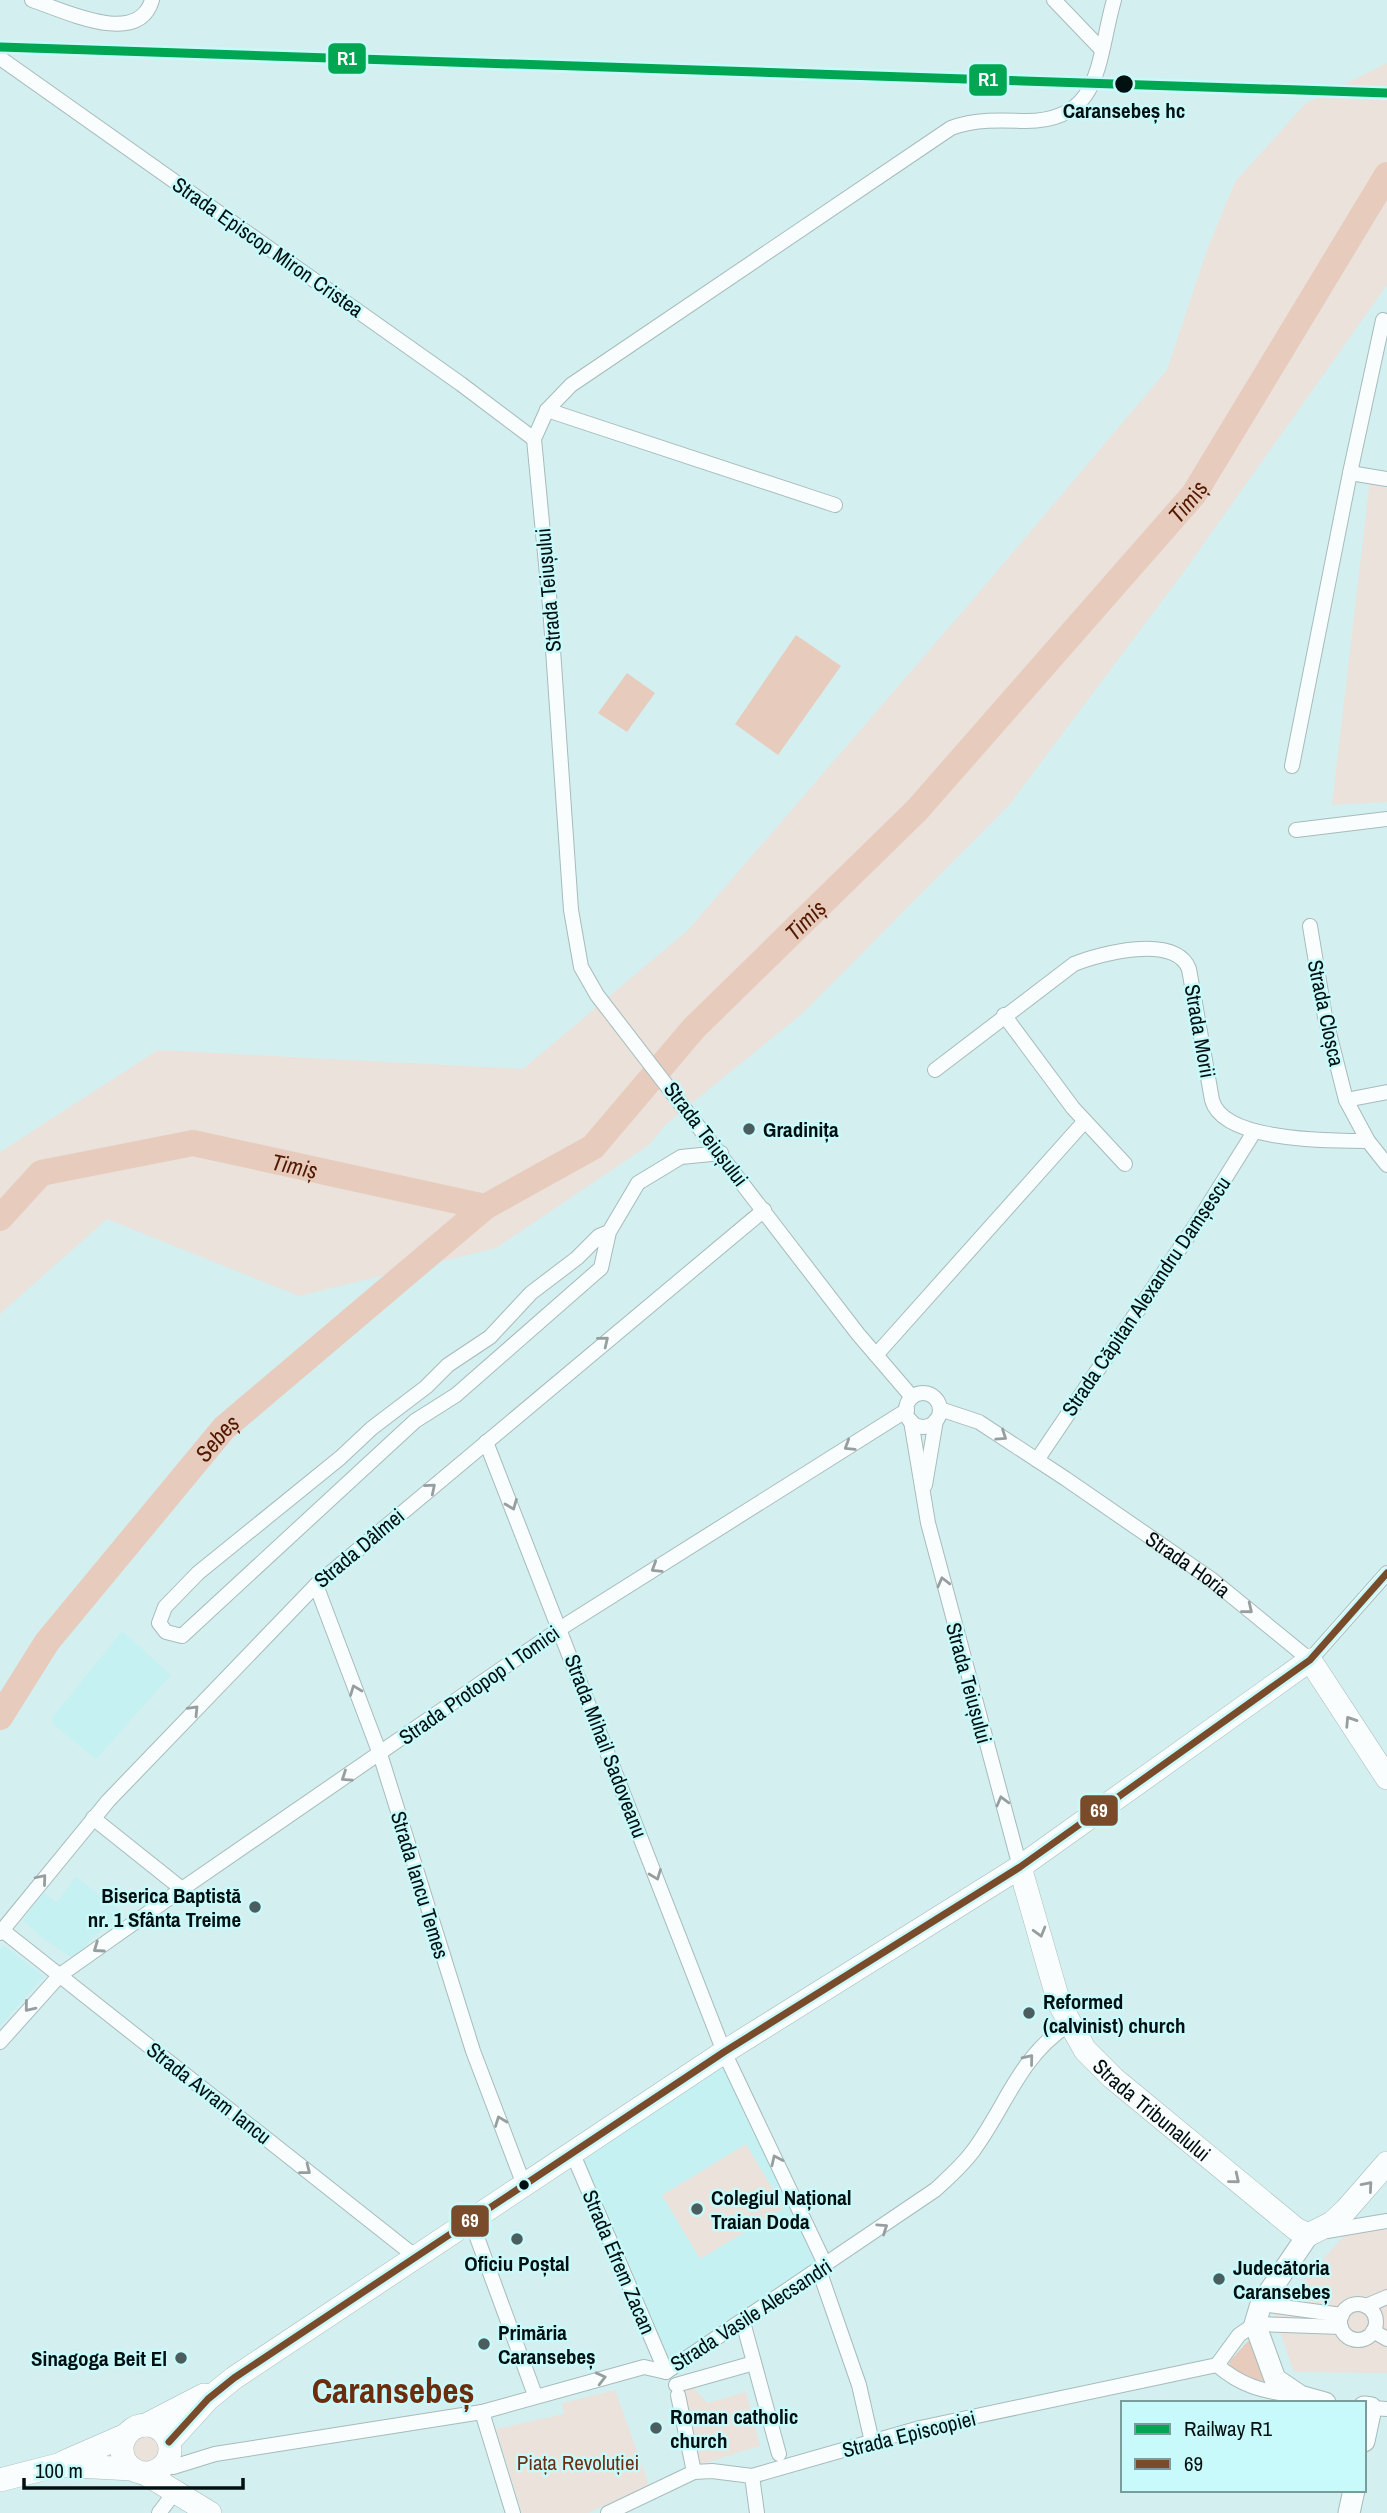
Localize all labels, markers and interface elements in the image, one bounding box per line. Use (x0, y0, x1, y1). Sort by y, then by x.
line badge: R1 (327, 42, 367, 75)
text: R1 (337, 45, 357, 71)
line badge: R1 (968, 63, 1008, 97)
text: R1 (978, 66, 998, 92)
marker: Caransebeș hc (1113, 73, 1135, 95)
place label: Caransebeș hc (1063, 96, 1185, 125)
street label: Strada Episcop Miron Cristea (167, 170, 370, 324)
water label: Timiș (1161, 475, 1214, 529)
street label: Strada Teiușului (528, 527, 568, 653)
water label: Timiș (778, 892, 832, 947)
street label: Strada Cloșca (1301, 957, 1352, 1069)
street label: Strada Morii (1177, 982, 1223, 1080)
street label: Strada Teiușului (657, 1076, 755, 1192)
place label: Gradinița (763, 1115, 839, 1144)
marker: Gradinița (741, 1121, 757, 1137)
water label: Timiș (269, 1145, 321, 1185)
street label: Strada Căpitan Alexandru Damșescu (1055, 1170, 1237, 1422)
one-way arrow (597, 1336, 609, 1349)
water label: Sebeș (187, 1407, 245, 1468)
one-way arrow (994, 1428, 1007, 1440)
one-way arrow (844, 1438, 857, 1451)
one-way arrow (423, 1484, 436, 1496)
one-way arrow (503, 1499, 517, 1511)
street label: Strada Dâlmei (308, 1502, 410, 1594)
street label: Strada Horia (1140, 1524, 1237, 1604)
one-way arrow (651, 1559, 664, 1572)
one-way arrow (937, 1576, 951, 1588)
one-way arrow (1240, 1601, 1252, 1614)
street label: Strada Protopop I Tomici (393, 1619, 565, 1751)
street label: Strada Teiușului (939, 1619, 999, 1747)
street label: Strada Mihail Sadoveanu (558, 1650, 654, 1842)
one-way arrow (350, 1685, 364, 1697)
one-way arrow (186, 1705, 198, 1718)
one-way arrow (1345, 1715, 1358, 1728)
one-way arrow (341, 1769, 354, 1781)
line badge: 69 (1079, 1794, 1119, 1827)
one-way arrow (995, 1795, 1010, 1807)
text: 69 (1090, 1797, 1108, 1823)
street label: Strada Iancu Temes (384, 1808, 456, 1962)
one-way arrow (648, 1868, 662, 1880)
one-way arrow (34, 1875, 46, 1888)
place label: Biserica Baptistă nr. 1 Sfânta Treime (88, 1881, 241, 1934)
marker: Biserica Baptistă nr. 1 Sfânta Treime (247, 1899, 263, 1915)
one-way arrow (1031, 1926, 1046, 1938)
one-way arrow (93, 1940, 106, 1952)
place label: Reformed (calvinist) church (1043, 1987, 1186, 2040)
one-way arrow (24, 2000, 37, 2012)
marker: Reformed (calvinist) church (1021, 2005, 1037, 2021)
street label: Strada Avram Iancu (141, 2035, 277, 2151)
street label: Strada Tribunalului (1087, 2052, 1217, 2167)
one-way arrow (1021, 2054, 1034, 2066)
one-way arrow (494, 2116, 508, 2128)
one-way arrow (770, 2155, 784, 2167)
one-way arrow (297, 2162, 310, 2174)
one-way arrow (1228, 2171, 1240, 2184)
unlabelled marker (517, 2178, 531, 2192)
one-way arrow (1360, 2181, 1372, 2194)
place label: Colegiul Național Traian Doda (711, 2183, 852, 2236)
street label: Strada Efrem Zacan (576, 2185, 662, 2339)
marker: Colegiul Național Traian Doda (689, 2201, 705, 2217)
line badge: 69 (450, 2204, 490, 2238)
text: 69 (461, 2207, 479, 2233)
one-way arrow (875, 2223, 888, 2236)
marker: Oficiu Poștal (509, 2231, 525, 2247)
place label: Oficiu Poștal (464, 2249, 570, 2278)
street label: Strada Vasile Alecsandri (665, 2252, 837, 2378)
place label: Judecătoria Caransebeș (1233, 2253, 1331, 2306)
marker: Judecătoria Caransebeș (1211, 2271, 1227, 2287)
place label: Primăria Caransebeș (498, 2318, 596, 2371)
marker: Primăria Caransebeș (476, 2336, 492, 2352)
place label: Sinagoga Beit El (31, 2344, 167, 2373)
marker: Sinagoga Beit El (173, 2350, 189, 2366)
district label: Caransebeș (312, 2367, 474, 2414)
one-way arrow (595, 2372, 607, 2386)
legend (1121, 2401, 1366, 2492)
place label: Roman catholic church (670, 2402, 798, 2455)
street label: Strada Episcopiei (839, 2403, 979, 2465)
text: Railway R1 (1184, 2414, 1272, 2443)
marker: Roman catholic church (648, 2420, 664, 2436)
scale bar (24, 2446, 243, 2490)
park label: Piața Revoluției (517, 2448, 639, 2477)
text: 69 (1184, 2449, 1203, 2478)
text: 100 m (35, 2456, 83, 2485)

